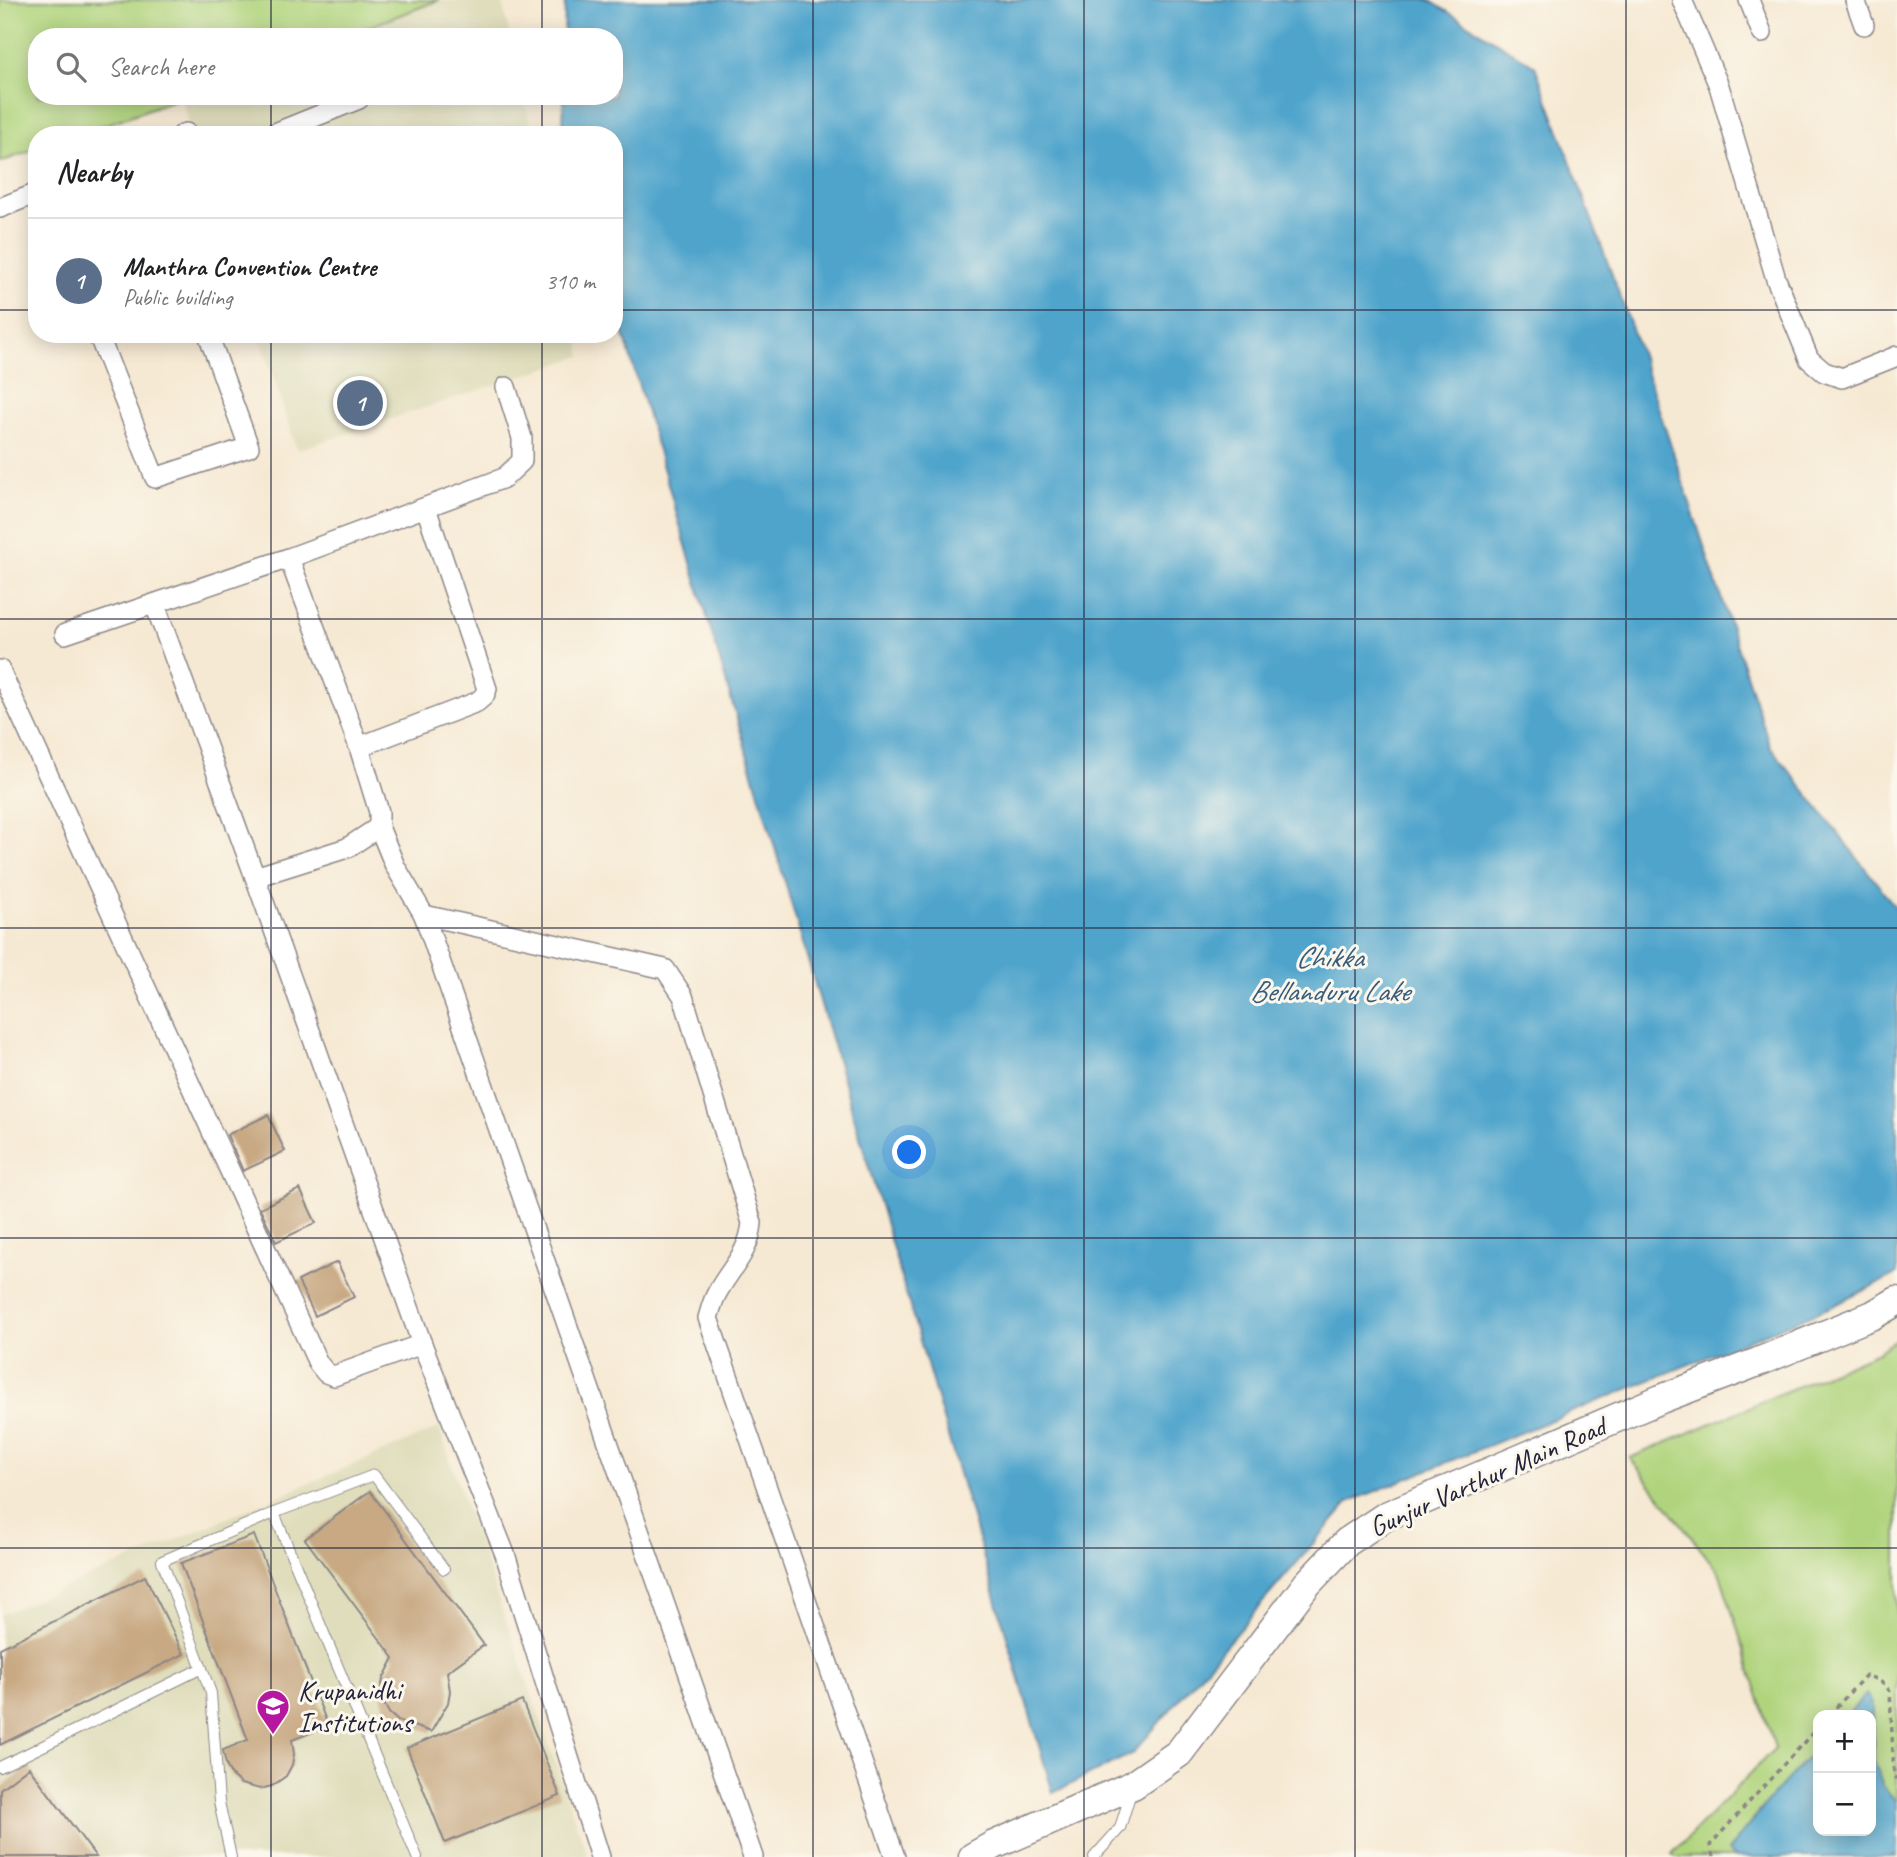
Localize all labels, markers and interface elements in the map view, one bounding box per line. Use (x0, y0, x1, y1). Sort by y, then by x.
search box (28, 28, 623, 105)
icon: search (52, 48, 90, 86)
text: Search here (108, 50, 214, 83)
text: Nearby (56, 153, 132, 191)
text: Manthra Convention Centre (123, 250, 376, 283)
text: 1 (74, 267, 84, 296)
text: 310 m (546, 267, 595, 296)
text: Public building (123, 283, 232, 312)
pin: 1 (337, 377, 383, 429)
water label: Chikka Bellanduru Lake (1250, 938, 1413, 1010)
your location (892, 1135, 926, 1169)
street label: Gunjur Varthur Main Road (1364, 1407, 1615, 1544)
place label: Krupanidhi Institutions (298, 1673, 414, 1740)
school or university icon: Krupanidhi Institutions (254, 1687, 292, 1736)
map controls (1813, 1710, 1876, 1836)
button: + (1813, 1710, 1876, 1773)
button: − (1813, 1773, 1876, 1836)

